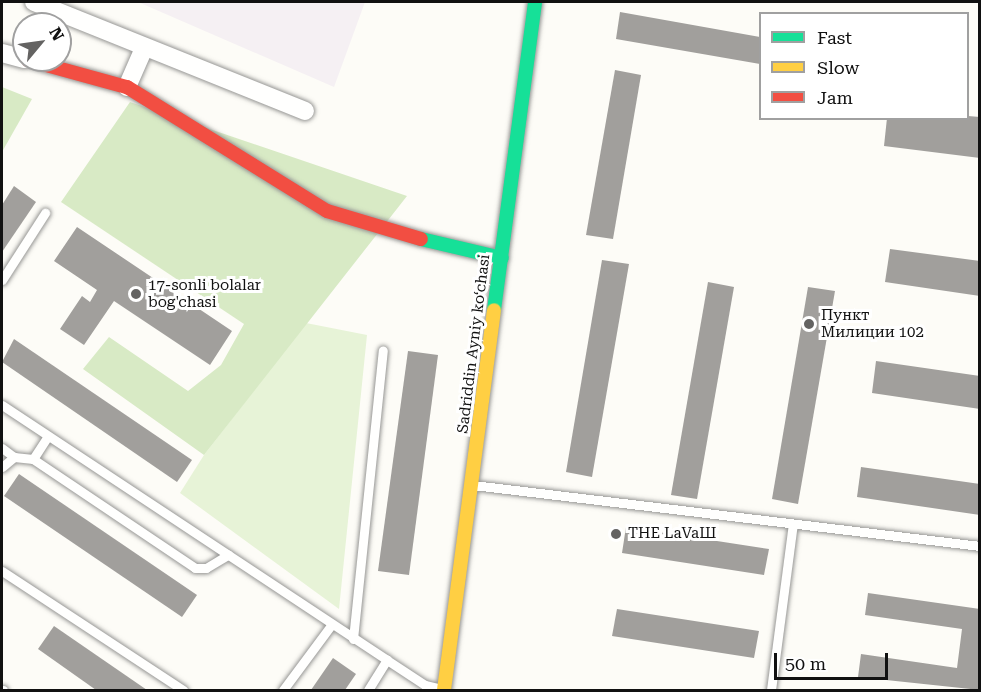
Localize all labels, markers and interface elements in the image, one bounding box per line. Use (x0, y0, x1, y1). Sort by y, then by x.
north arrow (12, 12, 72, 72)
legend (759, 12, 969, 120)
text: N (45, 24, 68, 44)
text: Fast (817, 27, 852, 48)
text: Slow (817, 57, 859, 78)
text: Jam (817, 87, 853, 108)
street label: Sadriddin Ayniy ko‘chasi (454, 253, 494, 435)
place label: 17-sonli bolalar bog'chasi (148, 276, 261, 311)
marker: 17-sonli bolalar bog'chasi (129, 287, 143, 301)
place label: Пункт Милиции 102 (821, 306, 924, 341)
marker: Пункт Милиции 102 (802, 317, 816, 331)
place label: THE LaVaШ (628, 525, 716, 543)
marker: THE LaVaШ (609, 527, 623, 541)
scale bar (777, 641, 891, 679)
text: 50 m (785, 653, 826, 674)

